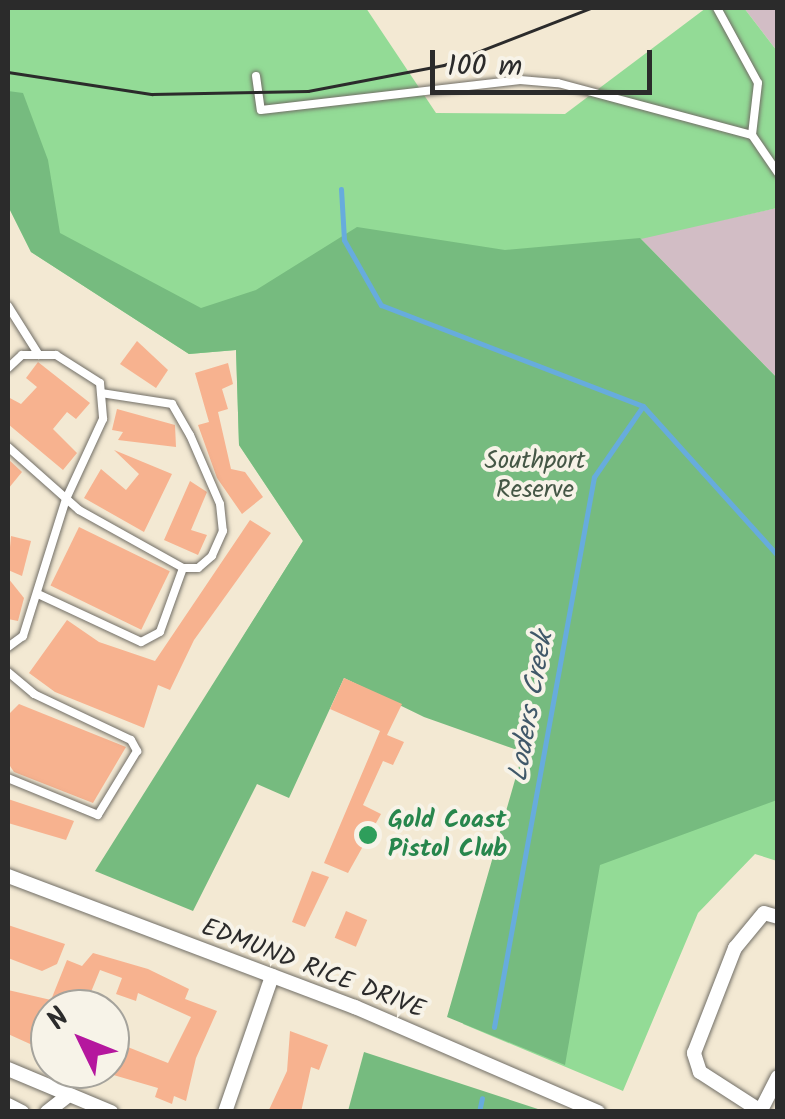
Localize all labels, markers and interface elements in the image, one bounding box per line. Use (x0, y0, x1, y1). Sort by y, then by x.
scale bar (435, 30, 658, 92)
text: 100 m (447, 43, 522, 91)
park label: Southport Reserve (485, 447, 585, 506)
water label: Loders Creek (502, 630, 562, 784)
place label: Gold Coast Pistol Club (388, 806, 507, 865)
marker: Gold Coast Pistol Club (357, 824, 379, 846)
street label: EDMUND RICE DRIVE (197, 913, 429, 1025)
north arrow (30, 989, 130, 1089)
text: N (37, 998, 82, 1041)

